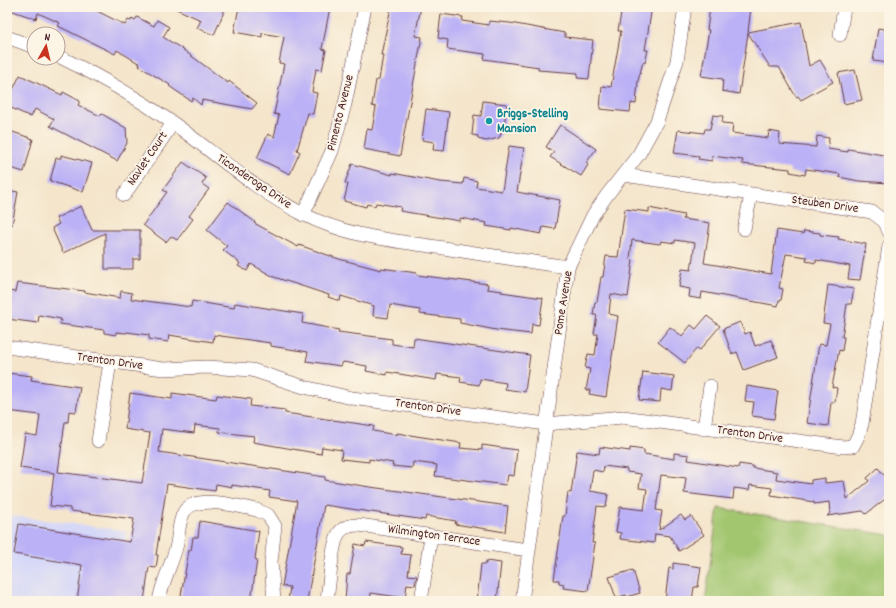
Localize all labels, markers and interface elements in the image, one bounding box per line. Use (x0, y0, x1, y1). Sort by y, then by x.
north arrow (26, 26, 66, 66)
text: N (43, 30, 51, 46)
street label: Pimento Avenue (322, 73, 360, 153)
place label: Briggs-Stelling Mansion (497, 105, 568, 139)
marker: Briggs-Stelling Mansion (484, 116, 494, 126)
street label: Navlet Court (123, 128, 173, 190)
street label: Ticonderoga Drive (213, 150, 296, 214)
street label: Steuben Drive (790, 191, 860, 219)
street label: Pome Avenue (550, 269, 579, 337)
street label: Trenton Drive (76, 348, 144, 376)
street label: Trenton Drive (394, 394, 462, 422)
street label: Trenton Drive (716, 421, 784, 449)
street label: Wilmington Terrace (387, 520, 482, 552)

